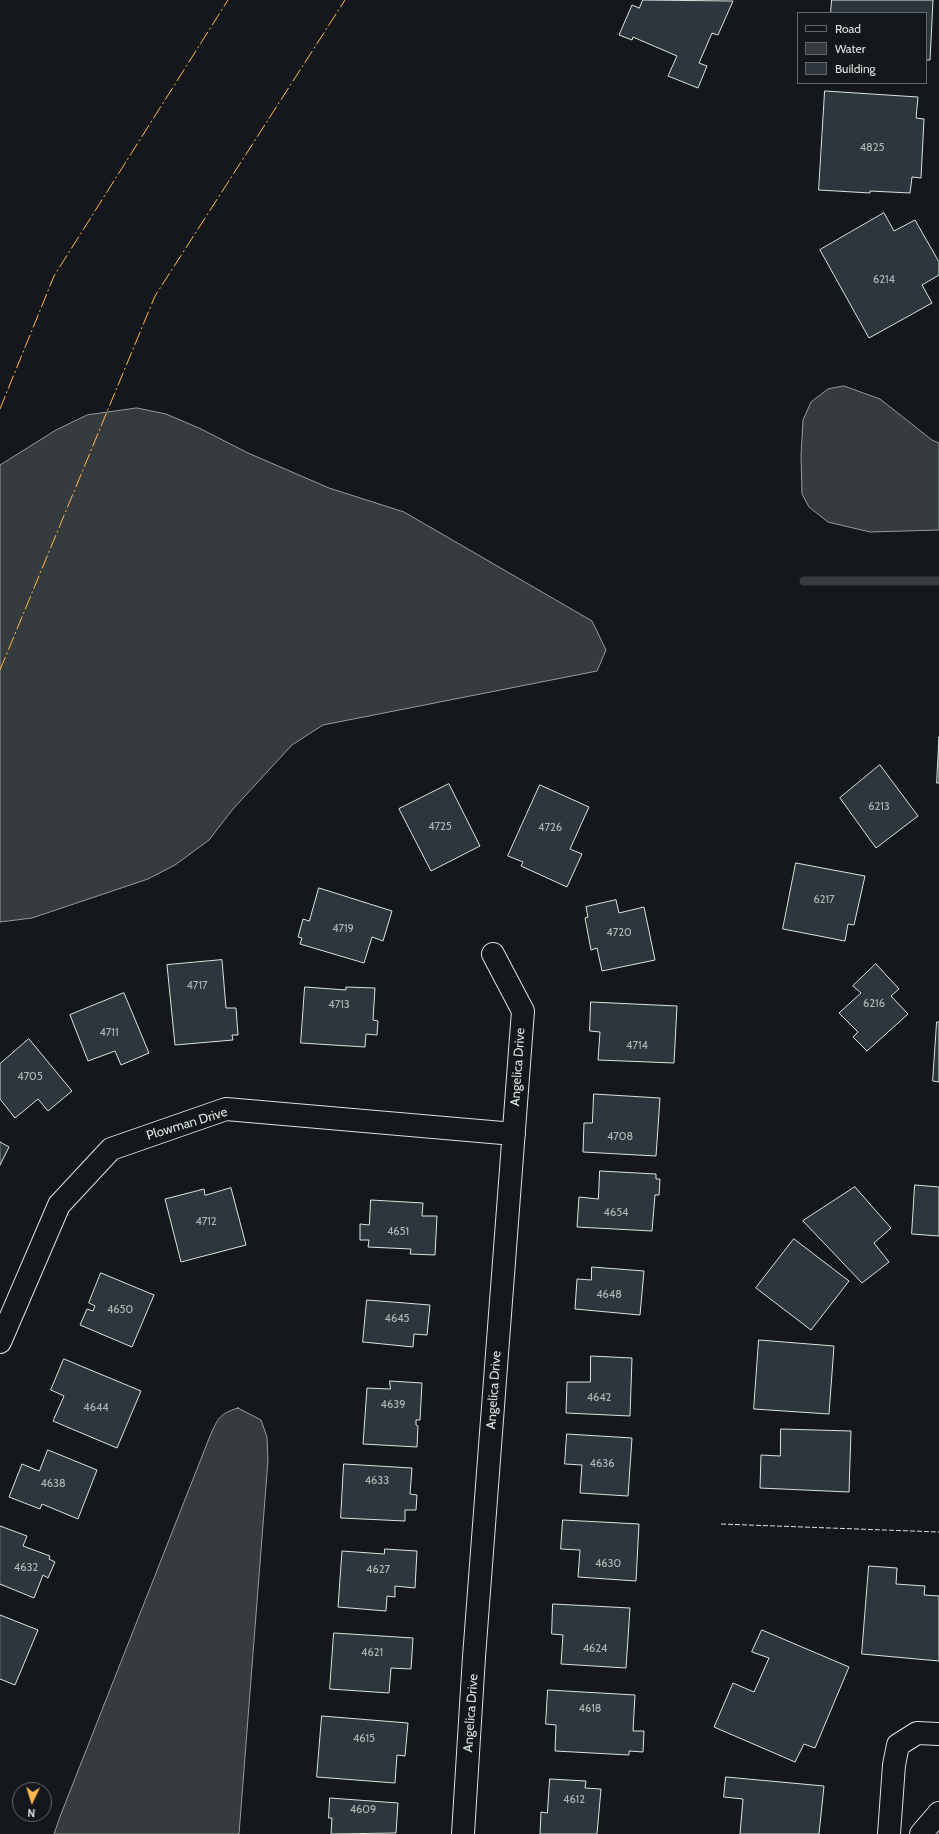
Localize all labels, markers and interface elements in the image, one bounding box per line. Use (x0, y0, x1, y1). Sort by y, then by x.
legend (797, 12, 927, 84)
text: Road (835, 21, 861, 36)
text: Water (835, 41, 865, 56)
text: Building (835, 61, 876, 76)
house number: 4825 (860, 141, 884, 155)
house number: 6214 (873, 273, 895, 287)
house number: 6213 (868, 800, 890, 814)
house number: 4725 (428, 820, 452, 834)
house number: 4726 (538, 821, 562, 835)
house number: 6217 (813, 893, 835, 907)
house number: 4719 (332, 922, 354, 936)
house number: 4720 (606, 926, 632, 940)
house number: 4717 (186, 979, 208, 993)
house number: 6216 (863, 997, 885, 1011)
house number: 4713 (328, 998, 350, 1012)
house number: 4711 (99, 1026, 119, 1040)
street label: Angelica Drive (507, 1027, 529, 1107)
house number: 4714 (626, 1039, 648, 1053)
house number: 4705 (17, 1070, 43, 1084)
street label: Plowman Drive (145, 1104, 229, 1144)
house number: 4708 (607, 1130, 633, 1144)
house number: 4654 (604, 1206, 628, 1220)
house number: 4712 (195, 1215, 217, 1229)
house number: 4651 (387, 1225, 409, 1239)
house number: 4648 (596, 1288, 622, 1302)
house number: 4650 (107, 1303, 133, 1317)
house number: 4645 (385, 1312, 409, 1326)
street label: Angelica Drive (483, 1350, 505, 1430)
house number: 4642 (587, 1391, 611, 1405)
house number: 4639 (381, 1398, 405, 1412)
house number: 4644 (83, 1401, 109, 1415)
house number: 4636 (590, 1457, 614, 1471)
house number: 4633 (365, 1474, 389, 1488)
house number: 4638 (40, 1477, 66, 1491)
house number: 4630 (595, 1557, 621, 1571)
house number: 4632 (14, 1561, 38, 1575)
house number: 4627 (366, 1563, 390, 1577)
house number: 4624 (583, 1642, 607, 1656)
house number: 4621 (361, 1646, 383, 1660)
street label: Angelica Drive (460, 1673, 482, 1753)
house number: 4618 (579, 1702, 601, 1716)
house number: 4615 (353, 1732, 375, 1746)
north arrow (12, 1782, 52, 1822)
house number: 4612 (563, 1793, 585, 1807)
house number: 4609 (350, 1803, 376, 1817)
text: N (27, 1806, 36, 1820)

